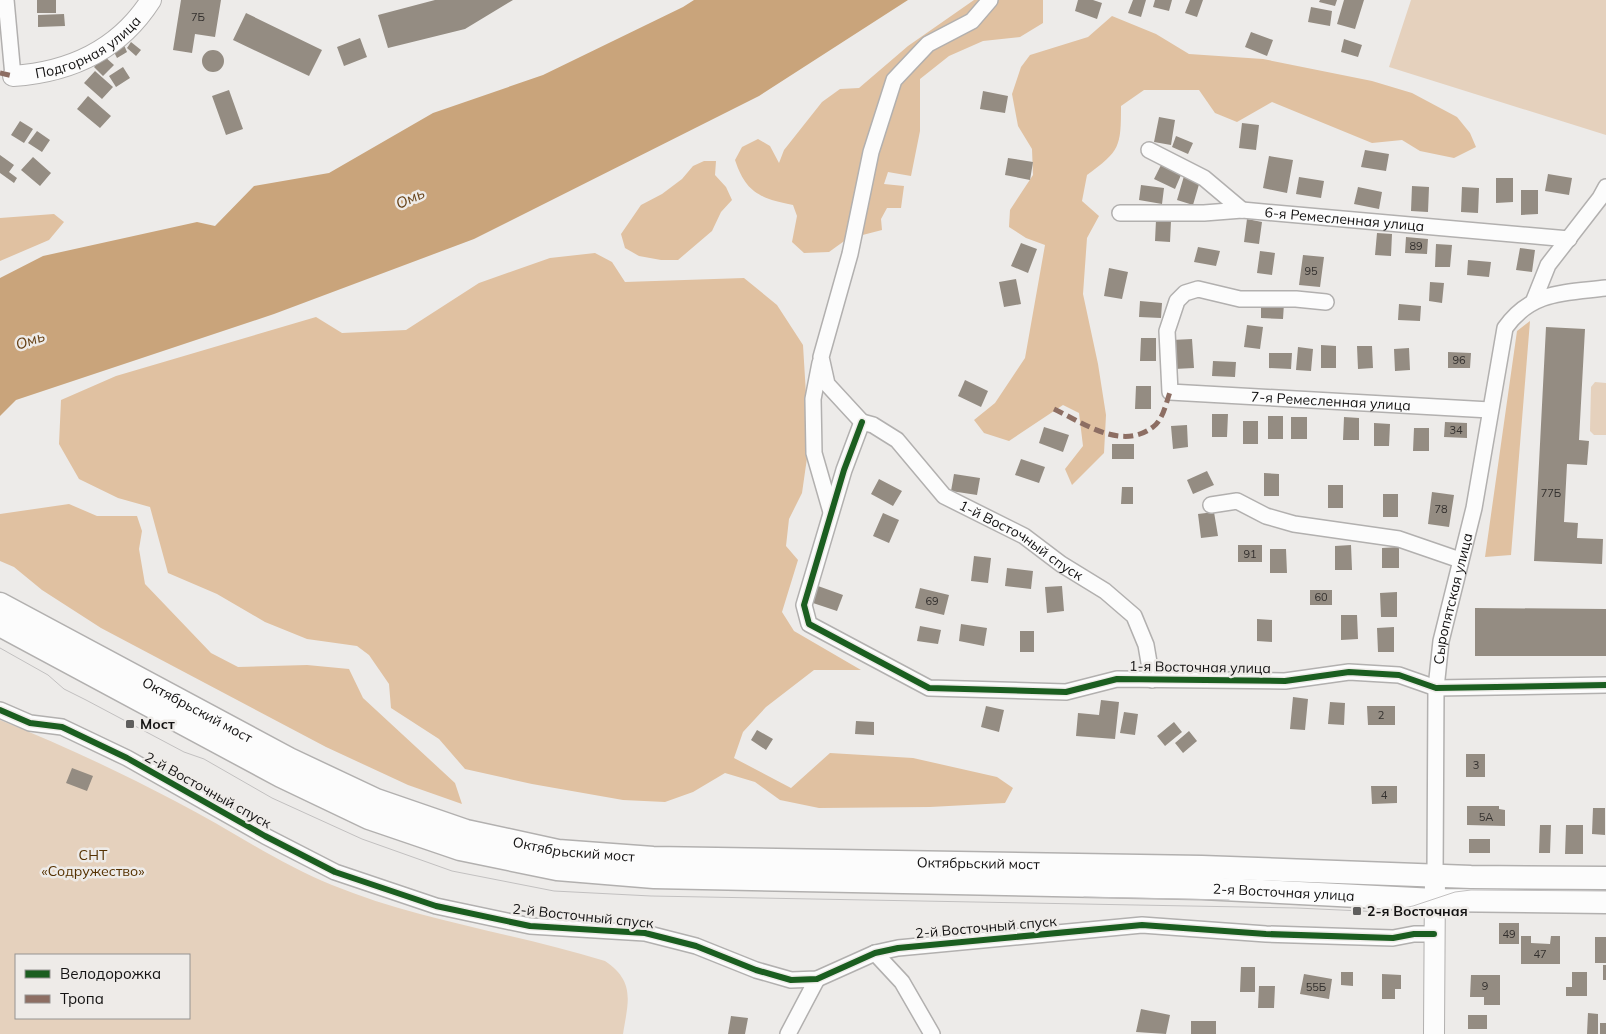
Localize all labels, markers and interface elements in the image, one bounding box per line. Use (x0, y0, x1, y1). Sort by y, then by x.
house number: 7Б (191, 10, 205, 24)
street label: Подгорная улица (34, 12, 145, 82)
water label: Омь (392, 183, 428, 213)
street label: 6-я Ремесленная улица (1264, 203, 1425, 235)
house number: 89 (1409, 239, 1423, 253)
house number: 95 (1304, 264, 1318, 278)
water label: Омь (13, 326, 47, 354)
house number: 96 (1452, 353, 1466, 367)
street label: 7-я Ремесленная улица (1250, 388, 1411, 415)
house number: 34 (1449, 423, 1463, 437)
house number: 77Б (1541, 486, 1561, 500)
street label: 1-й Восточный спуск (956, 496, 1087, 585)
house number: 78 (1434, 502, 1448, 516)
street label: Сыропятская улица (1430, 531, 1476, 665)
house number: 91 (1243, 547, 1257, 561)
house number: 60 (1314, 590, 1328, 604)
house number: 69 (925, 594, 939, 608)
street label: 1-я Восточная улица (1129, 657, 1271, 677)
street label: Октябрьский мост (139, 673, 256, 747)
house number: 2 (1378, 708, 1385, 722)
place label: Мост (140, 715, 175, 733)
marker: Мост (124, 718, 136, 730)
street label: 2-й Восточный спуск (142, 748, 275, 832)
house number: 3 (1473, 758, 1479, 772)
house number: 4 (1381, 788, 1388, 802)
house number: 5А (1479, 810, 1493, 824)
street label: Октябрьский мост (511, 832, 636, 866)
park label: СНТ «Содружество» (41, 846, 145, 880)
street label: Октябрьский мост (917, 853, 1040, 873)
street label: 2-я Восточная улица (1212, 880, 1355, 905)
street label: 2-й Восточный спуск (512, 900, 655, 932)
place label: 2-я Восточная (1367, 902, 1468, 920)
marker: 2-я Восточная (1351, 905, 1363, 917)
street label: 2-й Восточный спуск (915, 912, 1058, 942)
house number: 49 (1502, 927, 1516, 941)
house number: 47 (1533, 947, 1547, 961)
legend (15, 954, 190, 1019)
text: Велодорожка (60, 964, 161, 983)
house number: 9 (1482, 979, 1488, 993)
house number: 55Б (1306, 980, 1326, 994)
text: Тропа (60, 989, 104, 1008)

